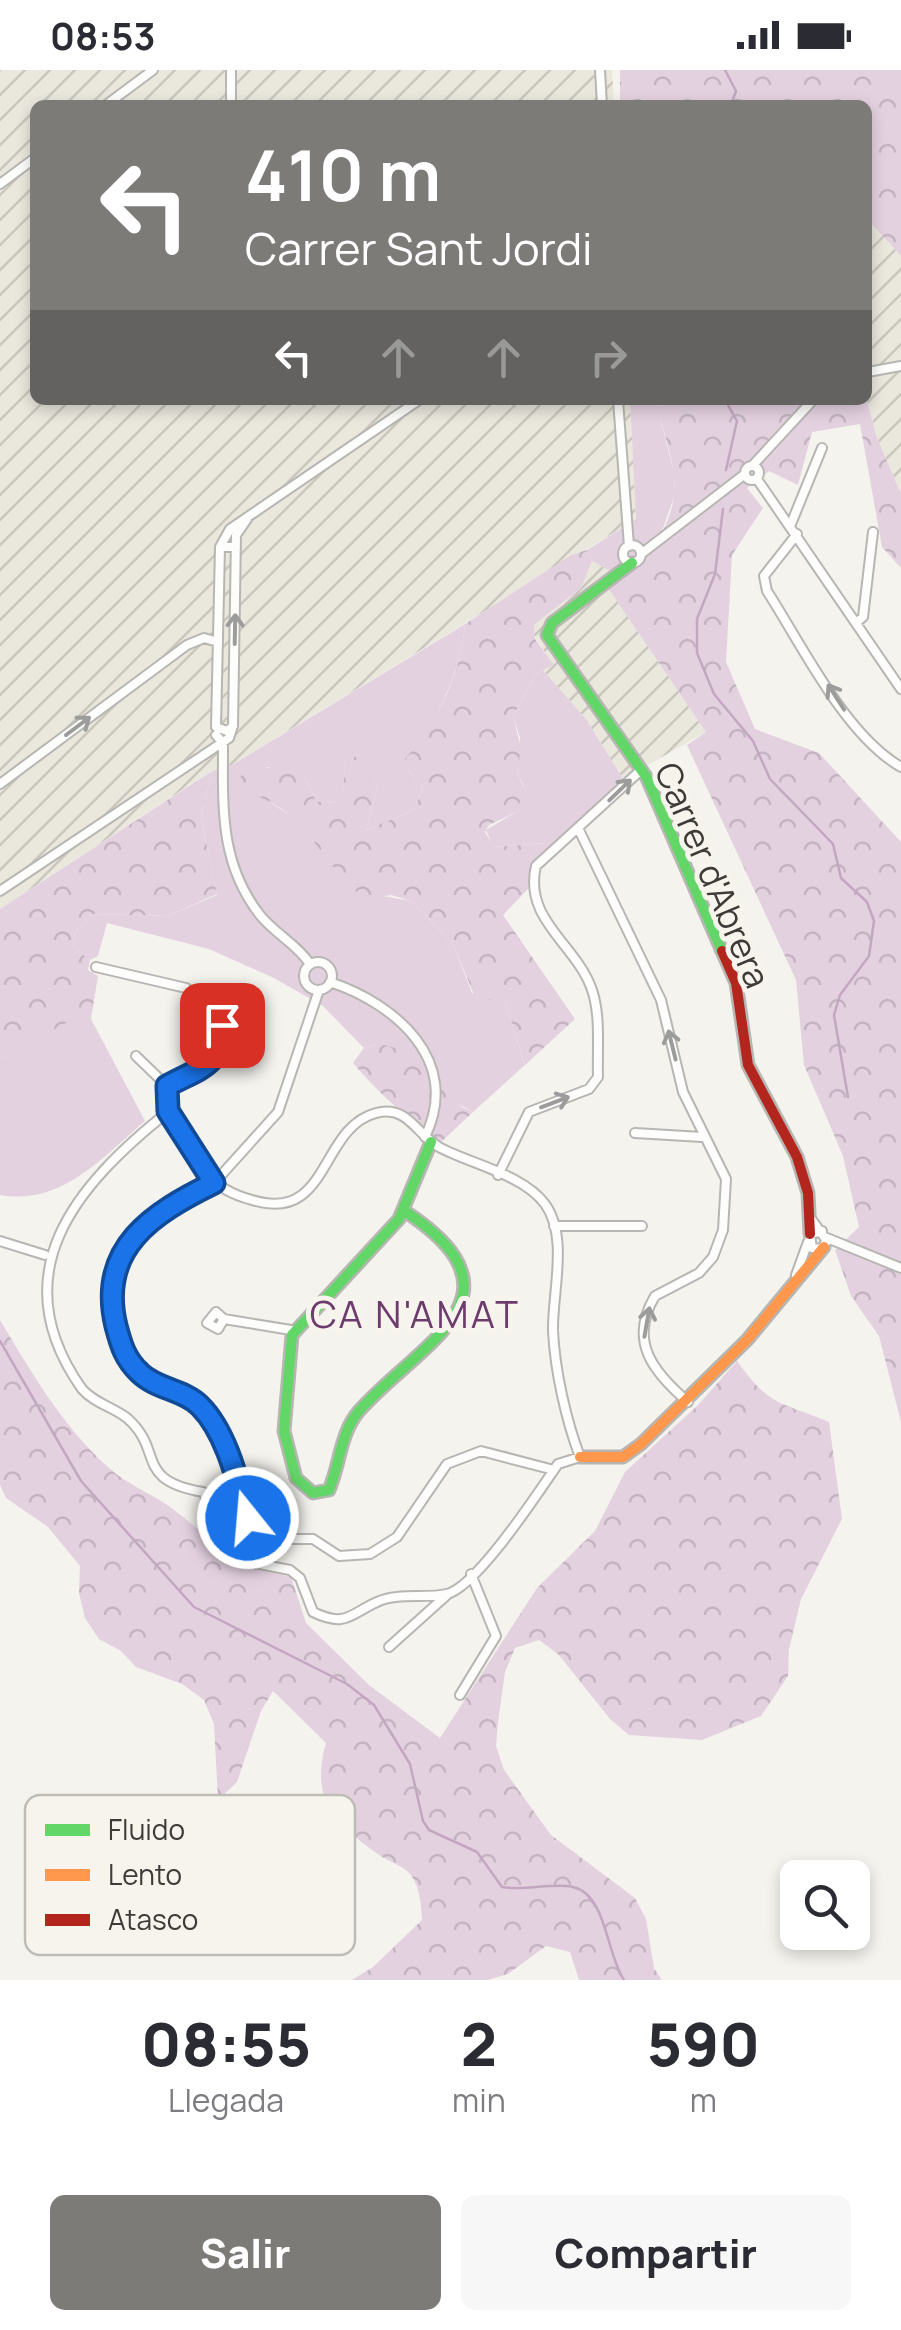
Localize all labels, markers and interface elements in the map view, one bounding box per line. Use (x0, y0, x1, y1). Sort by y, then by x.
text: 08:53 (50, 9, 156, 61)
text: 410 m (245, 126, 441, 222)
icon: left (80, 140, 210, 270)
text: Carrer Sant Jordi (245, 217, 593, 279)
icon: left (266, 330, 321, 385)
icon: ahead (371, 330, 426, 385)
icon: ahead (476, 330, 531, 385)
icon: right (581, 330, 636, 385)
one-way arrow (226, 613, 244, 646)
one-way arrow (825, 683, 846, 711)
one-way arrow (64, 715, 91, 736)
street label: Carrer d'Abrera (644, 755, 782, 995)
one-way arrow (608, 778, 632, 802)
pin (180, 983, 265, 1068)
icon: arrive (195, 998, 250, 1053)
one-way arrow (661, 1030, 680, 1061)
one-way arrow (538, 1092, 569, 1110)
district label: CA N'AMAT (310, 1287, 520, 1339)
one-way arrow (638, 1306, 657, 1339)
position arrow (196, 1466, 300, 1570)
legend (25, 1795, 355, 1955)
text: Fluido (108, 1810, 185, 1848)
text: Lento (108, 1855, 182, 1893)
map controls (780, 1860, 870, 1950)
button: search (780, 1860, 870, 1950)
text: Atasco (108, 1900, 198, 1938)
text: 08:55 (141, 2002, 311, 2084)
text: 2 (461, 2002, 497, 2084)
text: 590 (647, 2002, 760, 2084)
text: Llegada (168, 2078, 284, 2122)
text: min (452, 2078, 506, 2122)
text: m (690, 2078, 717, 2122)
button: Salir (50, 2195, 441, 2310)
button: Compartir (461, 2195, 851, 2310)

